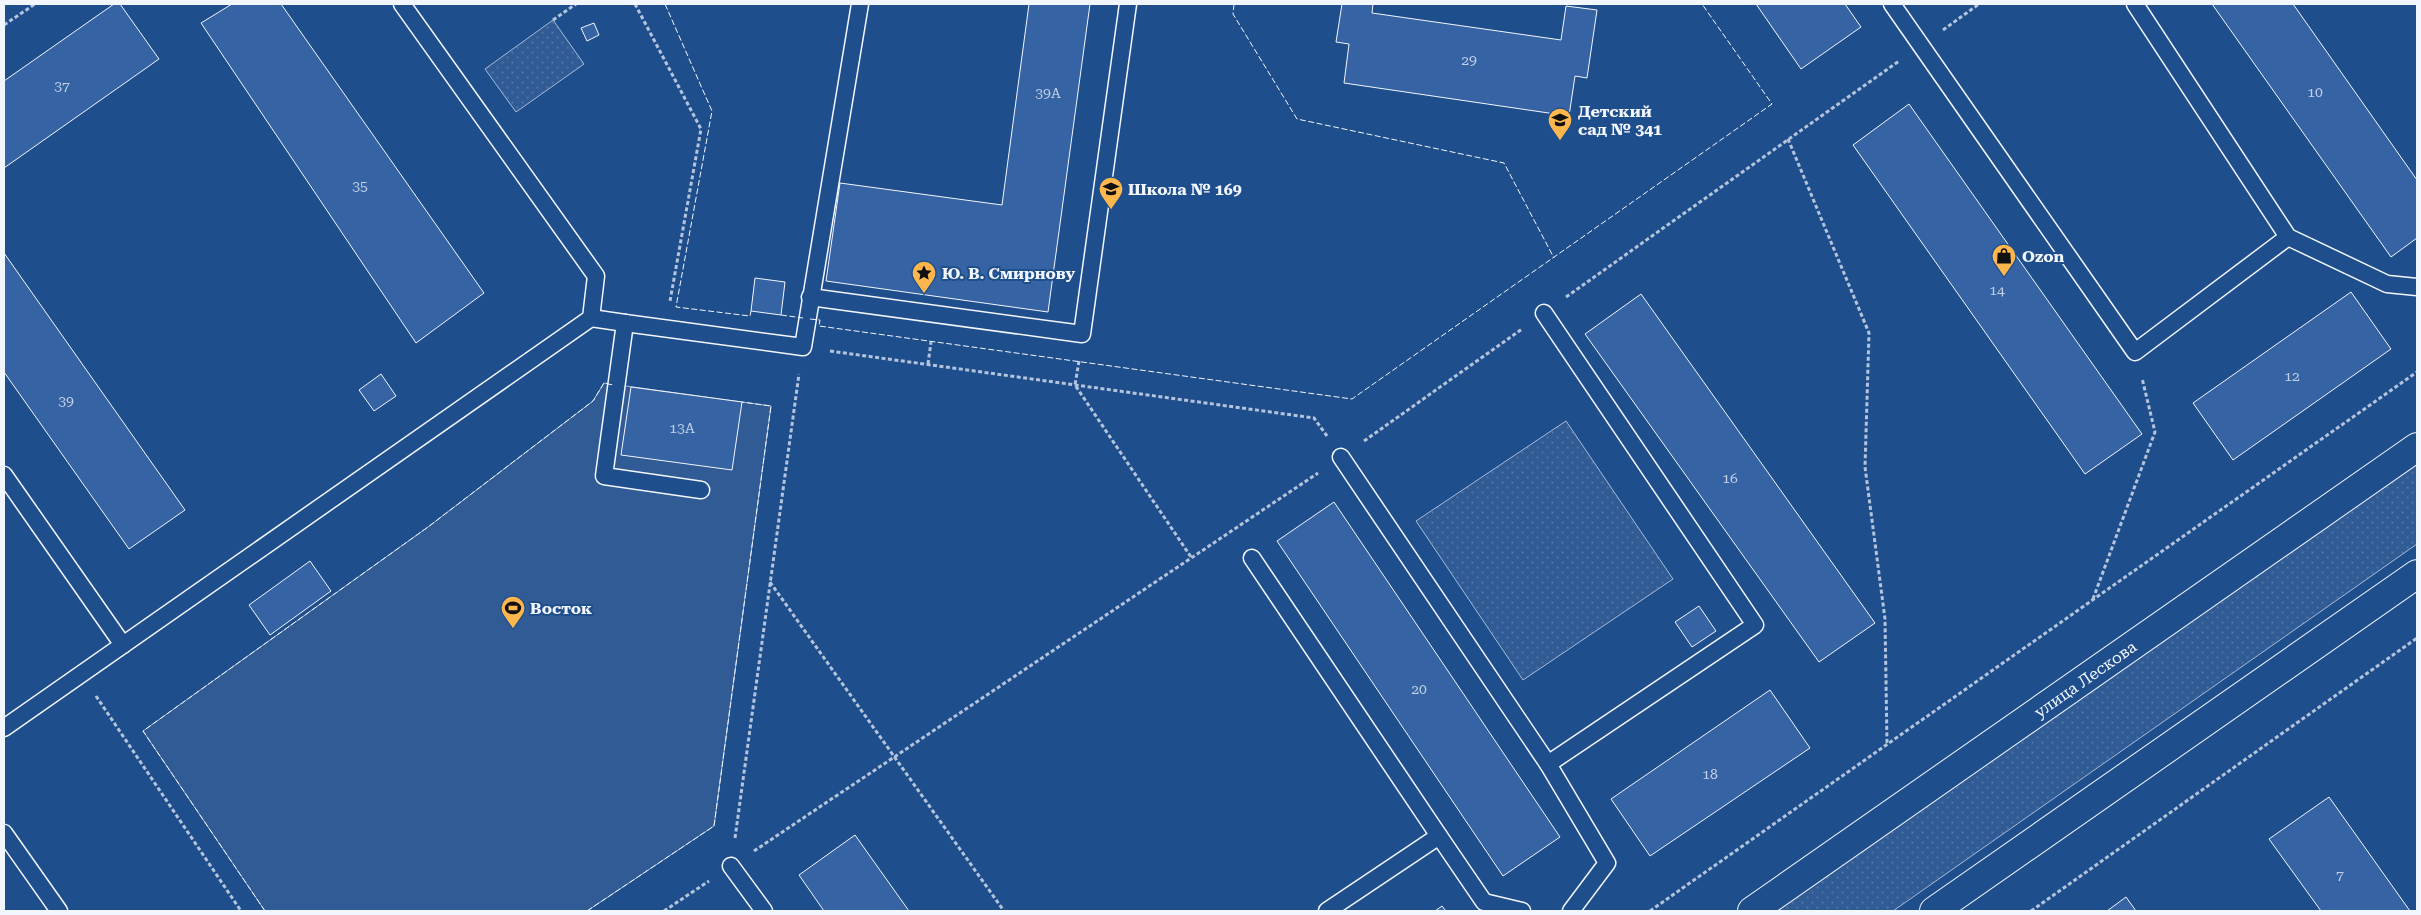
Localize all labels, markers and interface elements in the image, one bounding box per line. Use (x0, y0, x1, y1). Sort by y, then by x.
house number: 29 (1461, 52, 1477, 68)
house number: 37 (54, 78, 70, 94)
house number: 10 (2307, 84, 2323, 100)
house number: 39А (1035, 85, 1061, 101)
place label: Детский сад № 341 (1578, 102, 1662, 139)
school or university icon: Детский сад № 341 (1547, 107, 1573, 141)
school or university icon: Школа № 169 (1098, 176, 1124, 210)
house number: 35 (352, 178, 368, 194)
place label: Школа № 169 (1128, 180, 1242, 199)
shop icon: Ozon (1991, 243, 2017, 277)
place label: Ozon (2022, 247, 2065, 266)
place icon: Ю. В. Смирнову (911, 260, 937, 294)
place label: Ю. В. Смирнову (942, 264, 1076, 283)
house number: 14 (1989, 282, 2005, 298)
house number: 12 (2284, 368, 2300, 384)
house number: 39 (58, 393, 74, 409)
house number: 13А (669, 420, 695, 436)
house number: 16 (1722, 470, 1738, 486)
sports icon: Восток (500, 595, 526, 629)
place label: Восток (530, 599, 592, 618)
street label: улица Лескова (2031, 637, 2140, 722)
house number: 20 (1411, 681, 1427, 697)
house number: 18 (1702, 766, 1718, 782)
house number: 7 (2336, 867, 2344, 883)

